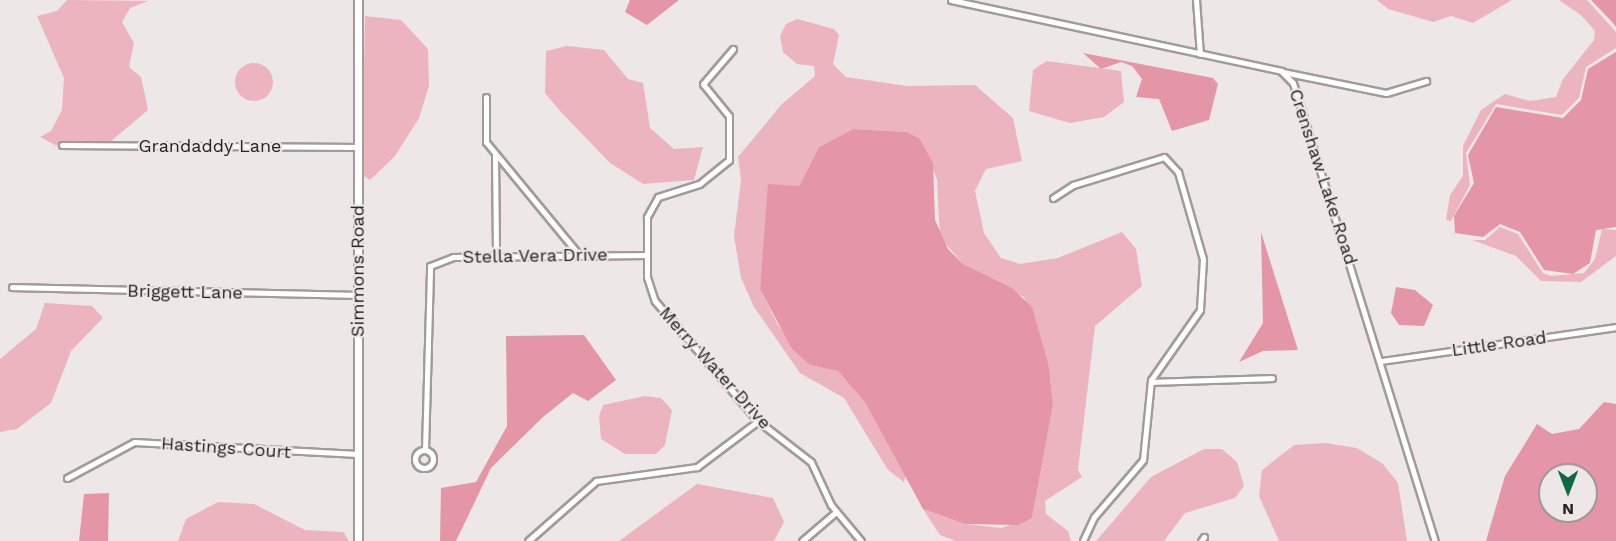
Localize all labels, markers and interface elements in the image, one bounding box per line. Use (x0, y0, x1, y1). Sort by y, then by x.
street label: Crenshaw Lake Road (1284, 86, 1362, 268)
street label: Grandaddy Lane (138, 135, 282, 157)
street label: Simmons Road (347, 205, 369, 337)
street label: Stella Vera Drive (462, 244, 608, 268)
street label: Briggett Lane (127, 280, 243, 304)
street label: Merry Water Drive (654, 302, 776, 434)
street label: Little Road (1450, 327, 1548, 361)
street label: Hastings Court (160, 433, 292, 463)
north arrow (1538, 463, 1598, 523)
text: N (1562, 500, 1574, 519)

